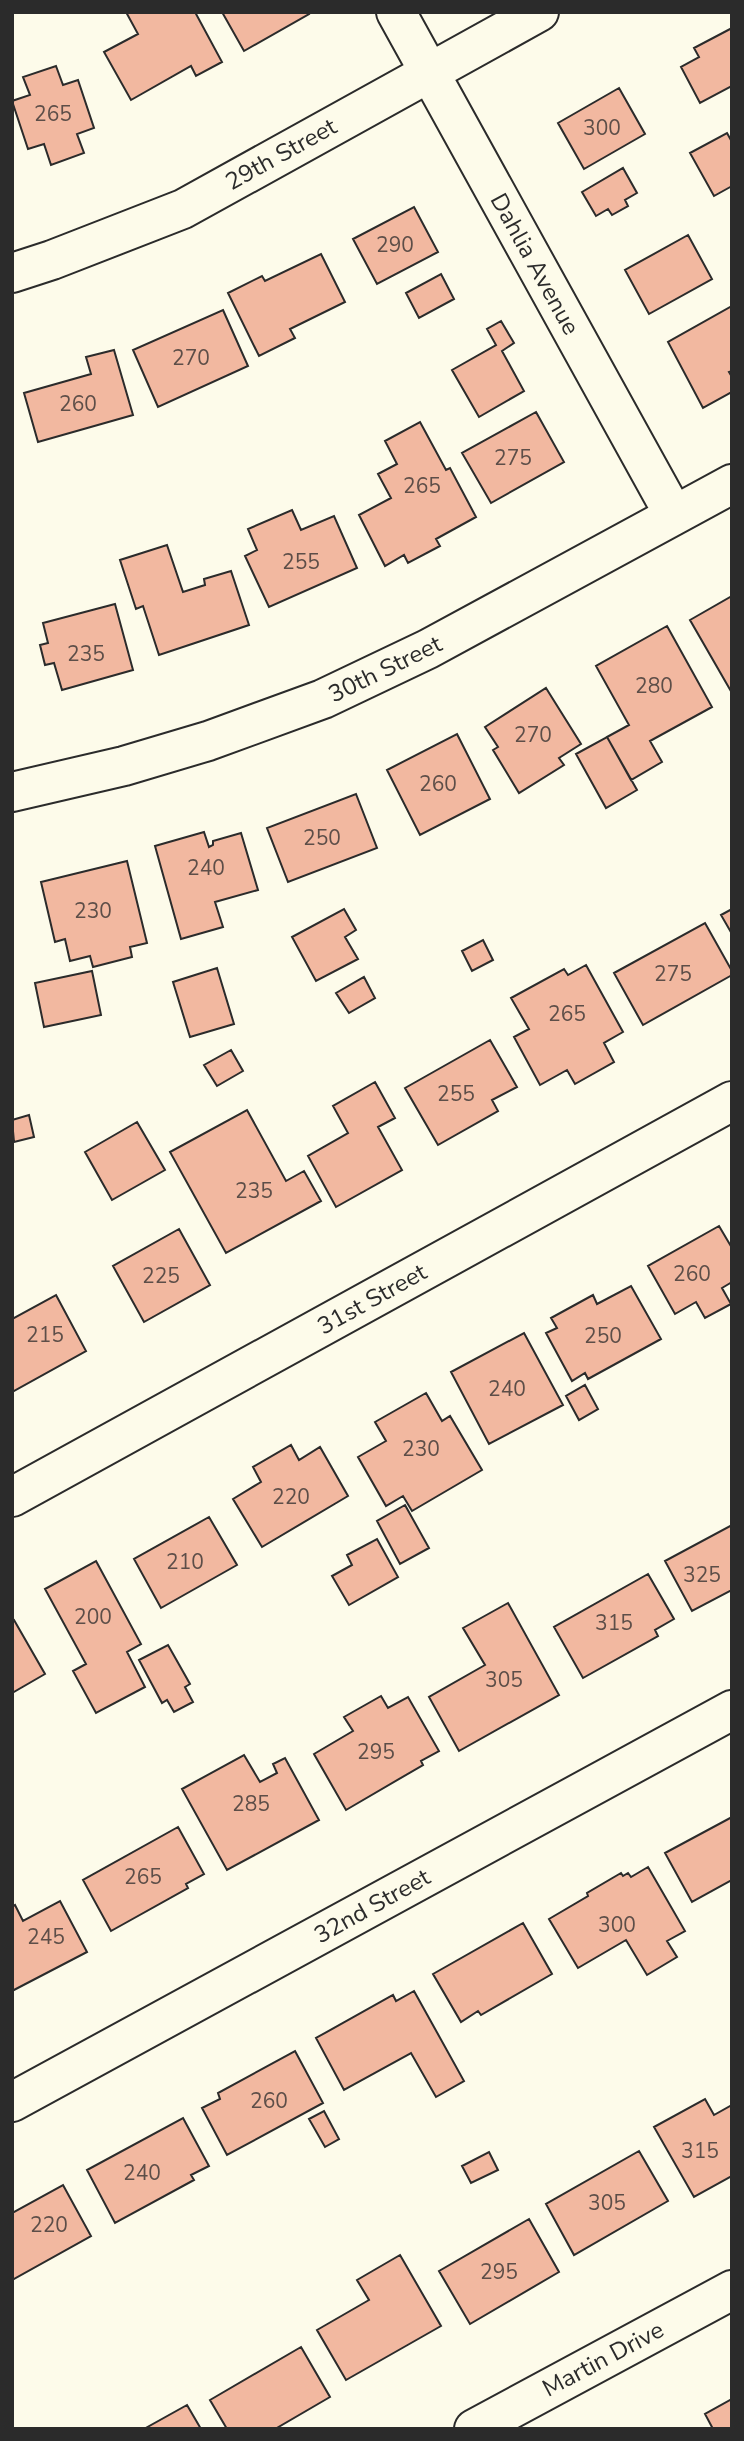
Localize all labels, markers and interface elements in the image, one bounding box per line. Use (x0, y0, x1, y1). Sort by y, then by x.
house number: 265 (34, 100, 72, 128)
street label: 29th Street (220, 110, 343, 198)
house number: 300 (583, 114, 621, 142)
street label: Dahlia Avenue (483, 187, 587, 341)
house number: 290 (376, 231, 414, 259)
house number: 270 (172, 344, 210, 372)
house number: 260 (59, 390, 97, 418)
house number: 275 (494, 444, 532, 472)
house number: 265 (403, 472, 441, 500)
house number: 255 (282, 548, 320, 576)
street label: 30th Street (323, 628, 448, 710)
house number: 235 (67, 640, 105, 668)
house number: 280 (635, 672, 673, 700)
house number: 270 (514, 721, 552, 749)
house number: 260 (419, 770, 457, 798)
house number: 250 (303, 824, 341, 852)
house number: 240 (187, 854, 225, 882)
house number: 230 (74, 897, 112, 925)
house number: 275 (654, 960, 692, 988)
house number: 265 (548, 1000, 586, 1028)
house number: 255 (437, 1080, 475, 1108)
house number: 235 (235, 1177, 273, 1205)
street label: 31st Street (312, 1256, 433, 1342)
house number: 260 (673, 1260, 711, 1288)
house number: 225 (142, 1262, 180, 1290)
house number: 215 (26, 1321, 64, 1349)
house number: 250 (584, 1322, 622, 1350)
house number: 240 (488, 1375, 526, 1403)
house number: 230 (402, 1435, 440, 1463)
house number: 220 (272, 1483, 310, 1511)
house number: 210 (166, 1548, 204, 1576)
house number: 325 (683, 1561, 721, 1589)
house number: 200 (74, 1603, 112, 1631)
house number: 315 (595, 1609, 633, 1637)
house number: 305 (485, 1666, 523, 1694)
house number: 295 (357, 1738, 395, 1766)
house number: 285 (232, 1790, 270, 1818)
street label: 32nd Street (308, 1861, 436, 1951)
house number: 265 (124, 1863, 162, 1891)
house number: 300 (598, 1911, 636, 1939)
house number: 245 (27, 1923, 65, 1951)
house number: 260 (250, 2087, 288, 2115)
house number: 315 (681, 2137, 719, 2165)
house number: 240 (123, 2159, 161, 2187)
house number: 305 (588, 2189, 626, 2217)
house number: 220 (30, 2211, 68, 2239)
house number: 295 (480, 2258, 518, 2286)
street label: Martin Drive (537, 2314, 669, 2404)

